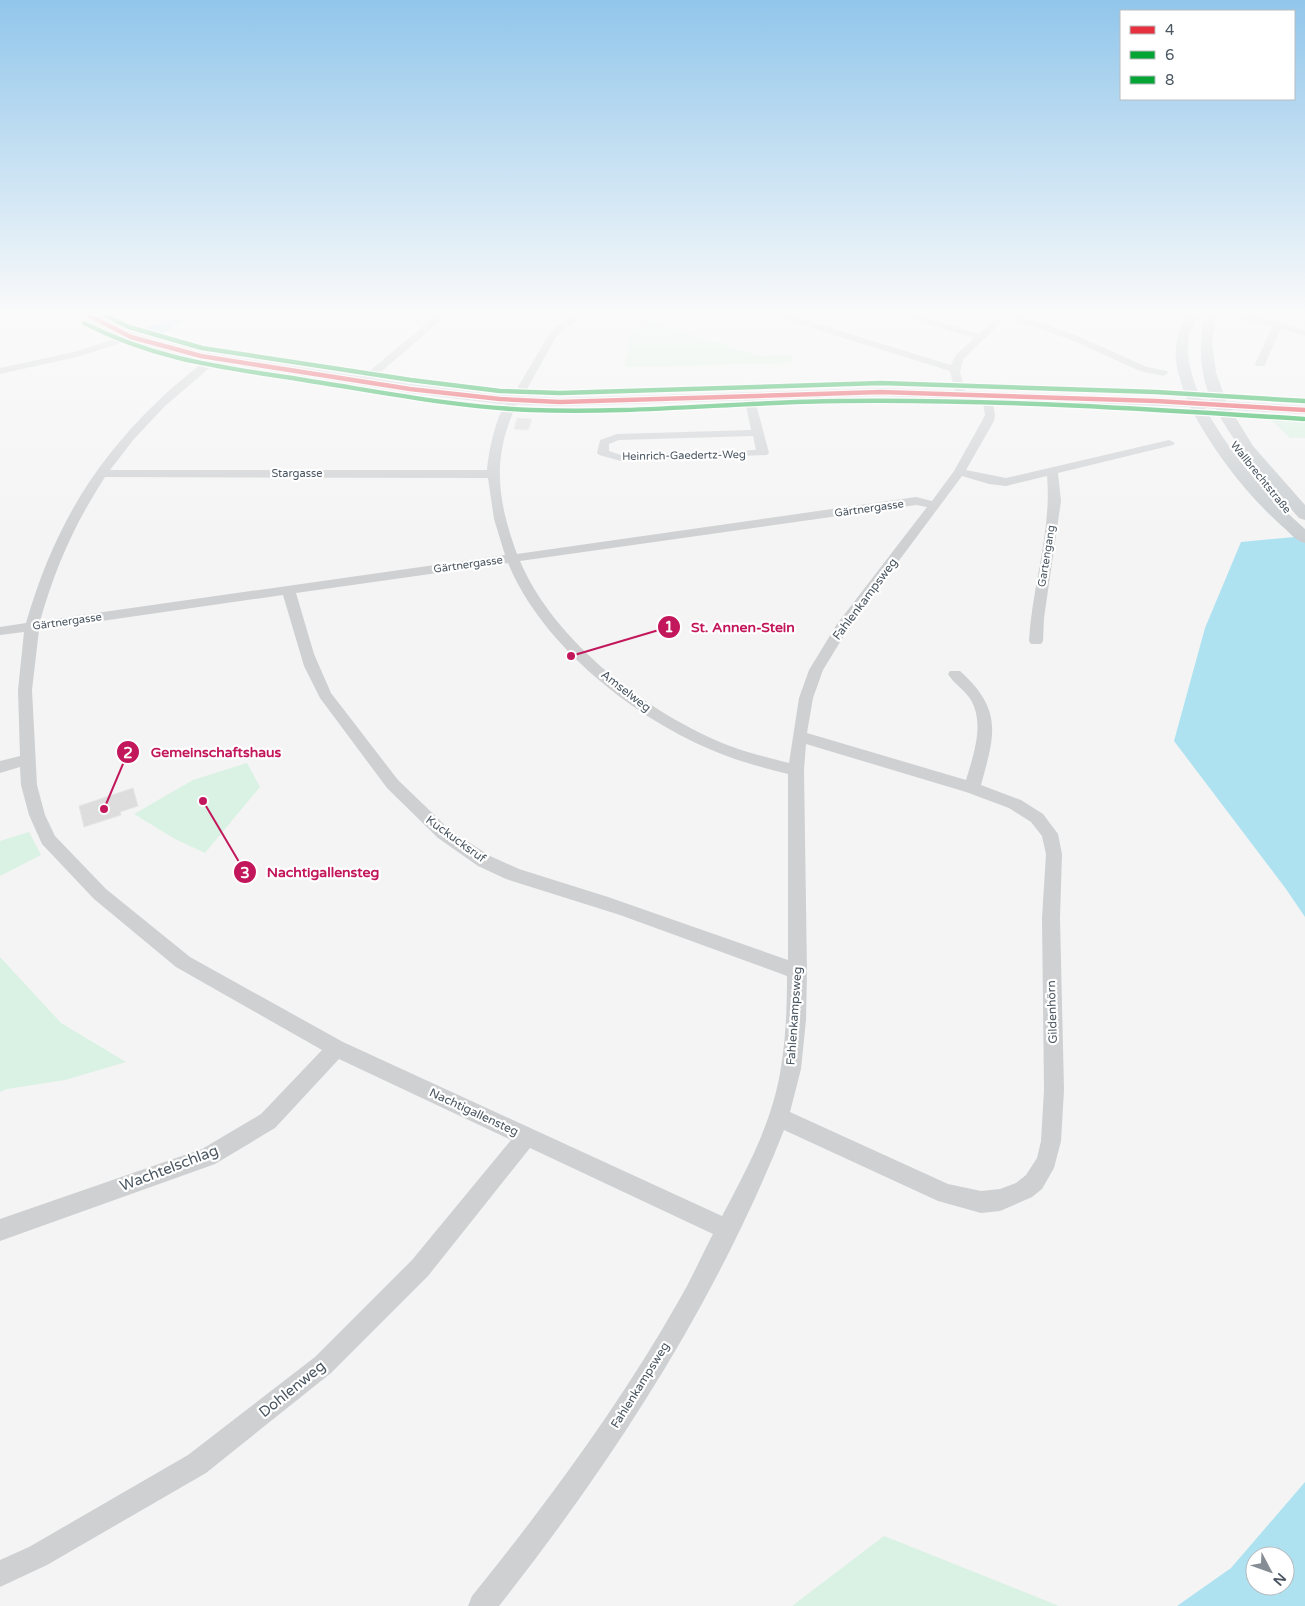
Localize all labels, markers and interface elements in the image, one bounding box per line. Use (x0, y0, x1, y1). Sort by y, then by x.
legend (1120, 10, 1295, 100)
text: 4 (1165, 21, 1174, 39)
text: 6 (1165, 46, 1174, 64)
text: 8 (1165, 71, 1174, 89)
street label: Wallbrechtstraße (1228, 439, 1294, 516)
street label: Heinrich-Gaedertz-Weg (622, 448, 746, 463)
street label: Stargasse (272, 467, 322, 480)
street label: Gärtnergasse (834, 497, 905, 520)
street label: Gartengang (1035, 524, 1058, 588)
street label: Gärtnergasse (433, 553, 504, 576)
street label: Fahlenkampsweg (830, 555, 900, 643)
street label: Gärtnergasse (32, 610, 103, 633)
callout: St. Annen-Stein (656, 612, 805, 641)
text: 1 (664, 618, 674, 636)
text: St. Annen-Stein (691, 619, 795, 636)
street label: Amselweg (598, 667, 654, 715)
callout: Gemeinschaftshaus (115, 738, 291, 767)
text: 2 (123, 744, 133, 762)
text: Gemeinschaftshaus (151, 744, 282, 761)
street label: Kuckucksruf (423, 813, 489, 866)
callout: Nachtigallensteg (232, 858, 390, 887)
text: 3 (240, 864, 250, 882)
text: Nachtigallensteg (267, 864, 379, 881)
street label: Fahlenkampsweg (784, 966, 804, 1066)
street label: Gildenhörn (1044, 980, 1060, 1044)
street label: Nachtigallensteg (427, 1085, 521, 1139)
street label: Wachtelschlag (117, 1141, 221, 1195)
street label: Fahlenkampsweg (608, 1339, 672, 1431)
street label: Dohlenweg (255, 1357, 329, 1421)
north arrow (1245, 1546, 1295, 1596)
text: N (1269, 1569, 1290, 1589)

